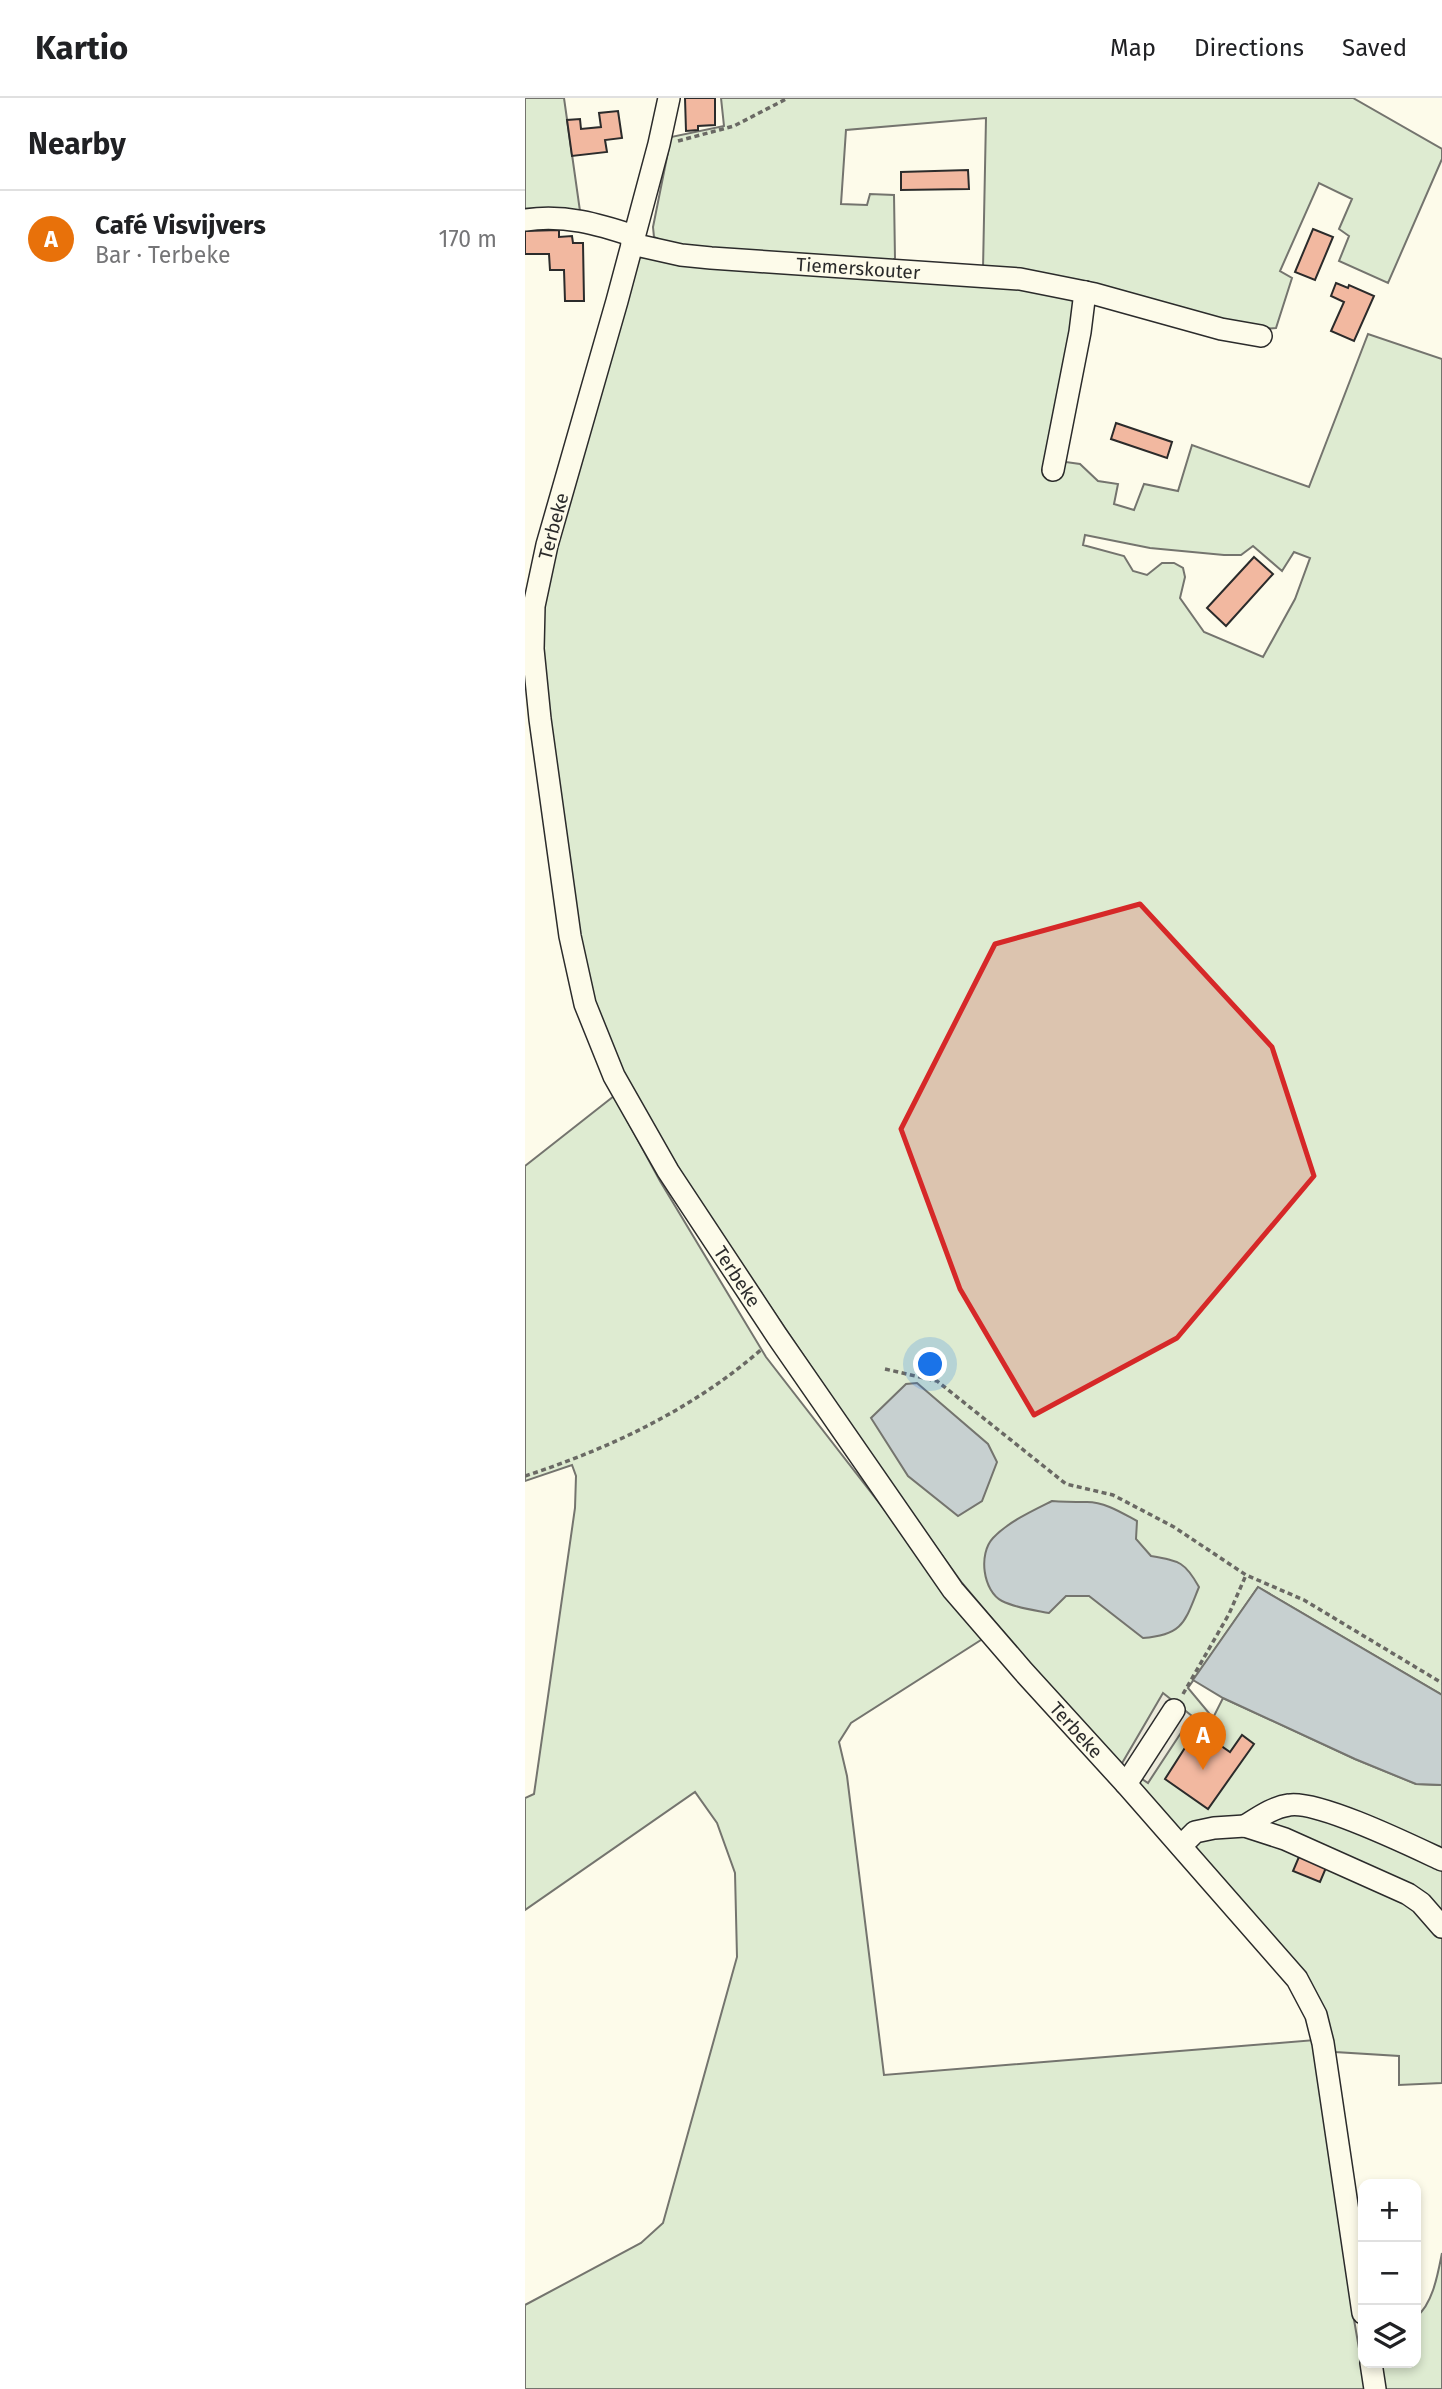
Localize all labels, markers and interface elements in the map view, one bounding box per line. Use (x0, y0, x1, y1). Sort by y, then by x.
text: Kartio (35, 28, 128, 68)
text: Map (1110, 34, 1156, 62)
text: Directions (1194, 34, 1304, 62)
text: Saved (1342, 34, 1407, 62)
text: Nearby (28, 126, 126, 162)
text: Café Visvijvers (95, 210, 266, 241)
text: A (44, 225, 58, 253)
text: 170 m (438, 225, 497, 253)
text: Bar · Terbeke (95, 241, 230, 269)
street label: Tiemerskouter (796, 253, 922, 284)
street label: Terbeke (534, 490, 573, 562)
street label: Terbeke (709, 1242, 766, 1311)
your location (913, 1347, 947, 1381)
street label: Terbeke (1045, 1697, 1108, 1763)
pin: A (1180, 1712, 1226, 1770)
map controls (1358, 2179, 1421, 2368)
button: + (1358, 2179, 1421, 2242)
button: − (1358, 2242, 1421, 2305)
button: layers (1358, 2305, 1421, 2368)

